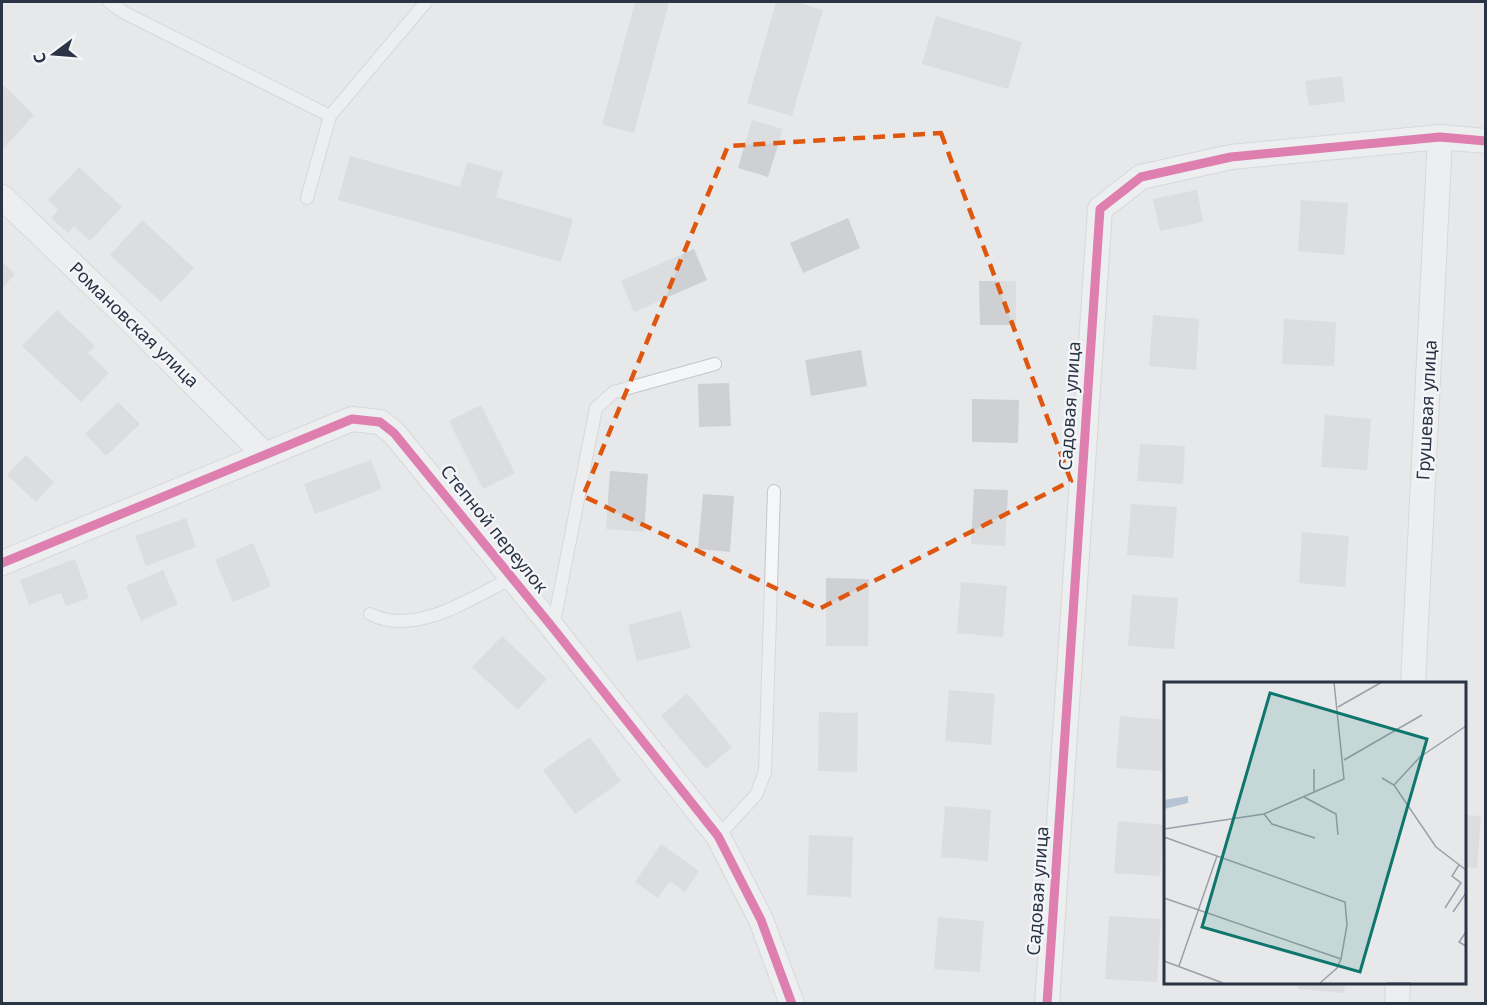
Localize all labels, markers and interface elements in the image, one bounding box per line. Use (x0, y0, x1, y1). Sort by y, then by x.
north arrow (24, 24, 84, 84)
text: С (28, 50, 52, 66)
street label: Романовская улица (65, 256, 205, 392)
street label: Грушевая улица (1410, 339, 1442, 481)
street label: Садовая улица (1053, 341, 1085, 471)
street label: Степной переулок (436, 459, 554, 598)
inset map (1164, 682, 1466, 984)
street label: Садовая улица (1021, 826, 1053, 956)

